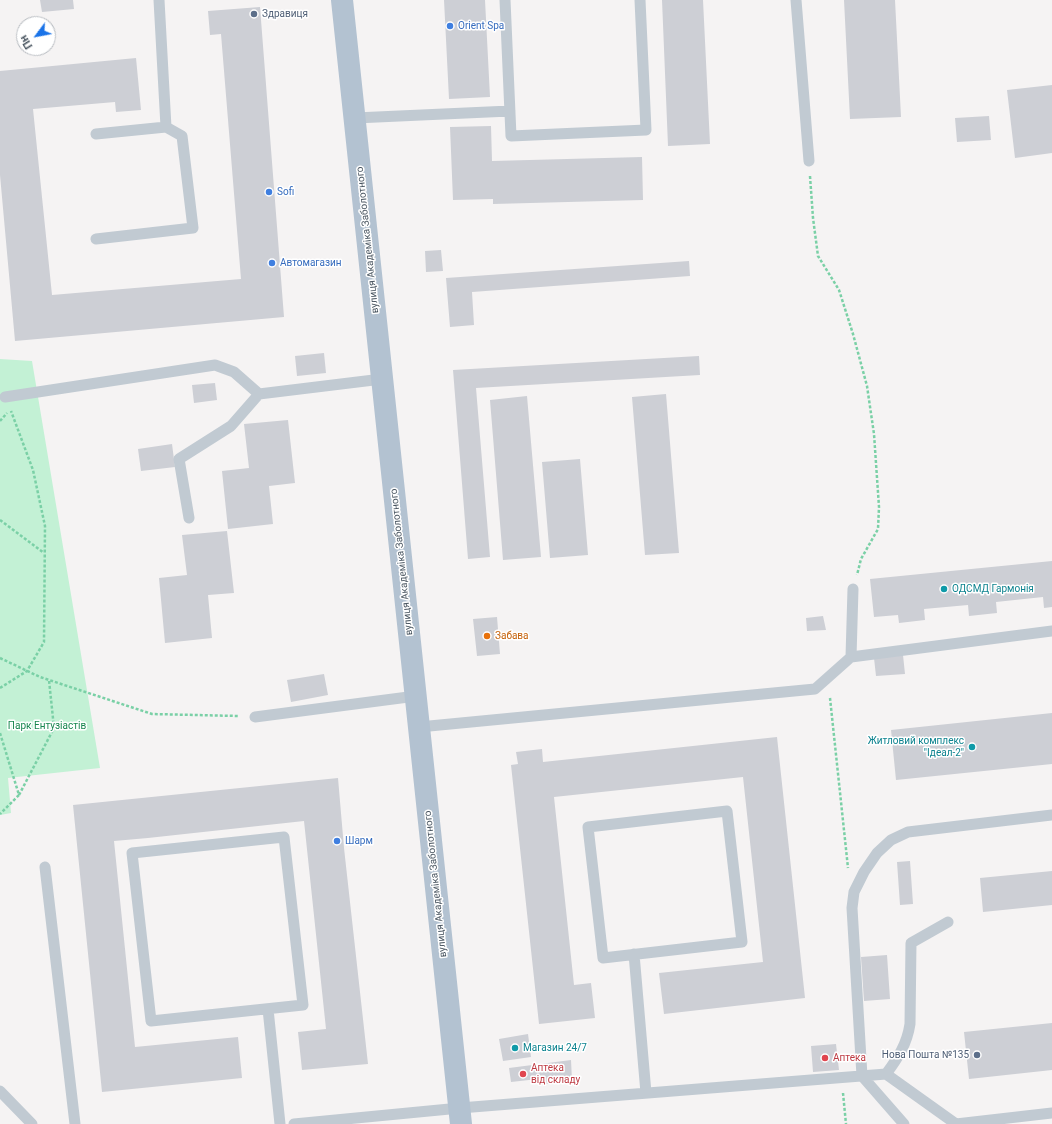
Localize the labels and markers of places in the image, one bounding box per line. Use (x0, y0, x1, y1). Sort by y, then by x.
place label: Здравиця (262, 8, 308, 20)
marker: Здравиця (249, 9, 259, 19)
place label: Orient Spa (458, 20, 504, 32)
marker: Orient Spa (445, 21, 455, 31)
place label: Sofi (277, 186, 294, 198)
marker: Sofi (264, 187, 274, 197)
place label: Автомагазин (280, 257, 342, 269)
marker: Автомагазин (267, 258, 277, 268)
place label: ОДСМД Гармонія (952, 583, 1034, 595)
marker: ОДСМД Гармонія (939, 584, 949, 594)
place label: Забава (495, 630, 529, 642)
marker: Забава (482, 631, 492, 641)
place label: Житловий комплекс "Ідеал-2" (868, 735, 964, 758)
marker: Житловий комплекс "Ідеал-2" (967, 742, 977, 752)
place label: Шарм (345, 835, 373, 847)
marker: Шарм (332, 836, 342, 846)
place label: Магазин 24/7 (523, 1042, 587, 1054)
marker: Магазин 24/7 (510, 1043, 520, 1053)
place label: Нова Пошта №135 (882, 1049, 969, 1061)
marker: Нова Пошта №135 (972, 1050, 982, 1060)
place label: Аптека (833, 1052, 866, 1064)
marker: Аптека (820, 1053, 830, 1063)
place label: Аптека від складу (531, 1062, 580, 1086)
marker: Аптека від складу (518, 1069, 528, 1079)

